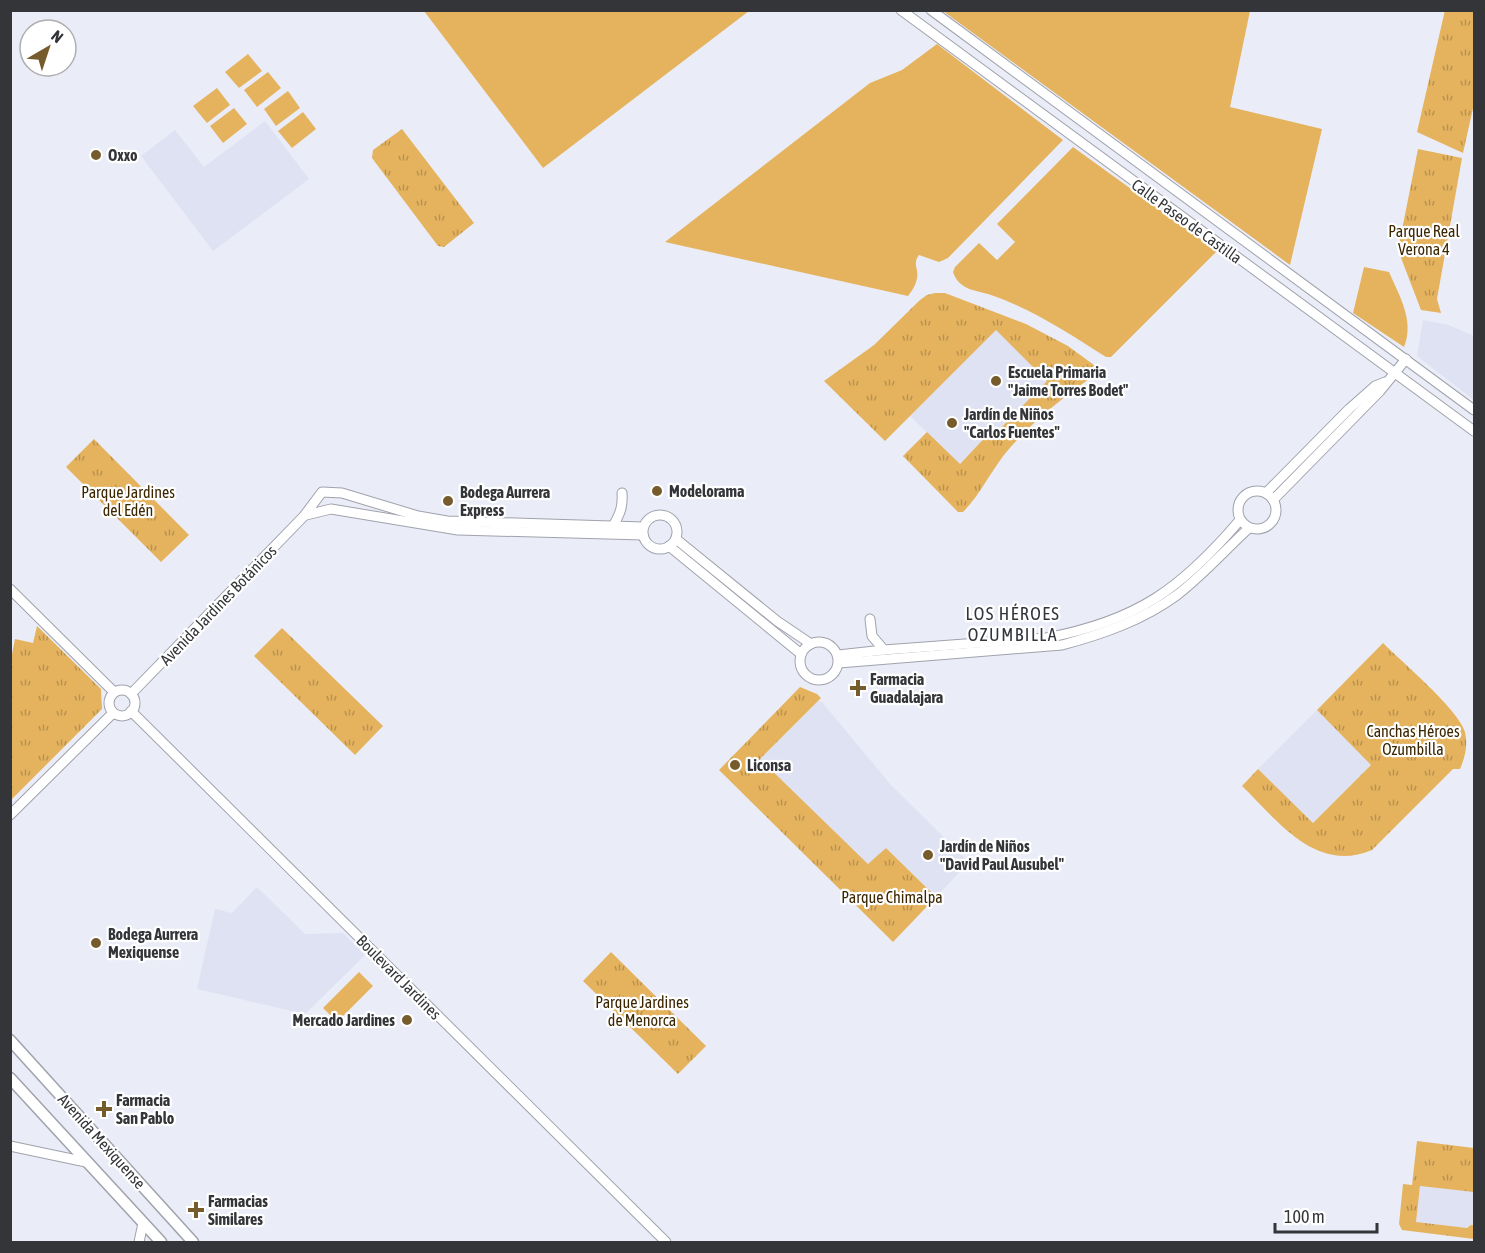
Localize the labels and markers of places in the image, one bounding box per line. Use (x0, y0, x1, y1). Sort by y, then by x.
place label: Oxxo (108, 146, 138, 164)
marker: Oxxo (89, 148, 103, 162)
place label: Escuela Primaria "Jaime Torres Bodet" (1008, 363, 1129, 399)
marker: Escuela Primaria "Jaime Torres Bodet" (989, 374, 1003, 388)
place label: Jardín de Niños "Carlos Fuentes" (963, 405, 1060, 441)
marker: Jardín de Niños "Carlos Fuentes" (945, 416, 959, 430)
place label: Modelorama (669, 482, 745, 500)
place label: Bodega Aurrera Express (460, 483, 550, 519)
marker: Modelorama (650, 484, 664, 498)
marker: Bodega Aurrera Express (441, 494, 455, 508)
place label: Farmacia Guadalajara (870, 670, 943, 706)
marker: Farmacia Guadalajara (851, 681, 865, 695)
place label: Liconsa (747, 756, 791, 774)
marker: Liconsa (728, 758, 742, 772)
place label: Jardín de Niños "David Paul Ausubel" (939, 837, 1065, 873)
marker: Jardín de Niños "David Paul Ausubel" (921, 848, 935, 862)
place label: Bodega Aurrera Mexiquense (108, 925, 198, 961)
marker: Bodega Aurrera Mexiquense (89, 936, 103, 950)
place label: Mercado Jardines (292, 1011, 395, 1029)
marker: Mercado Jardines (400, 1013, 414, 1027)
place label: Farmacia San Pablo (116, 1091, 175, 1127)
marker: Farmacia San Pablo (97, 1102, 111, 1116)
place label: Farmacias Similares (208, 1192, 268, 1228)
marker: Farmacias Similares (189, 1203, 203, 1217)

